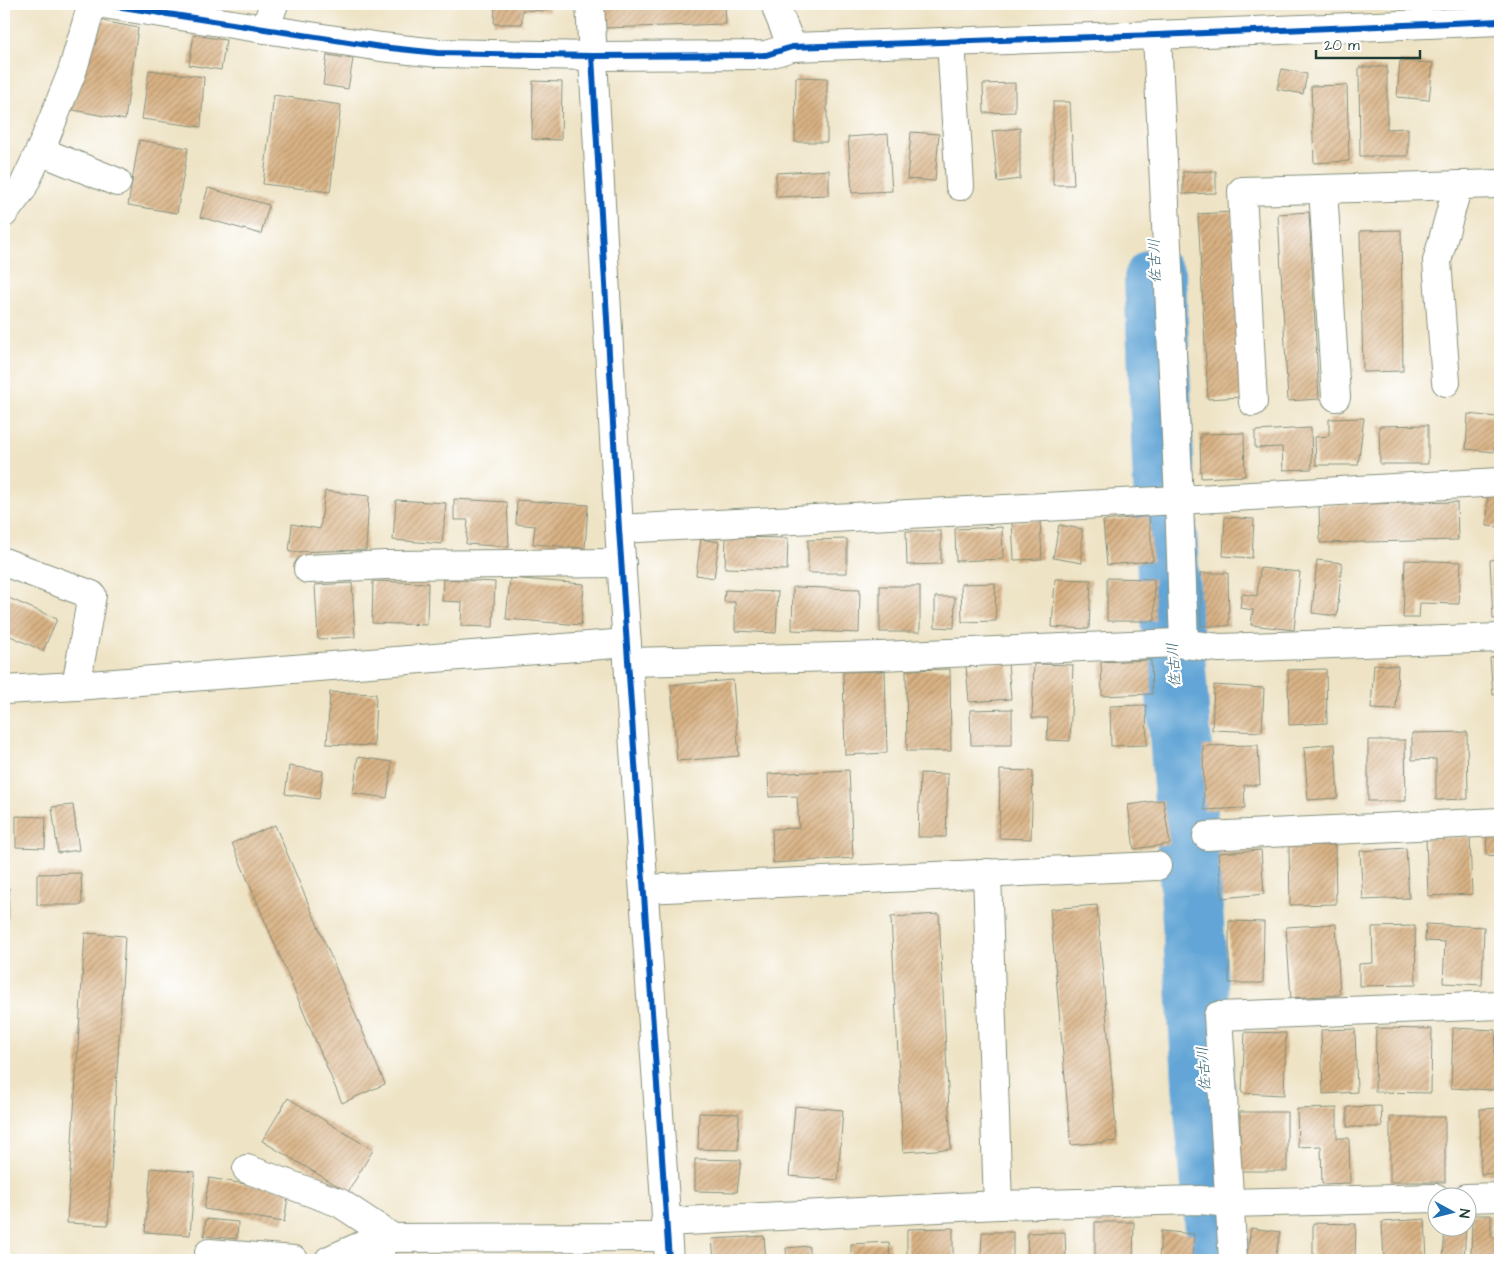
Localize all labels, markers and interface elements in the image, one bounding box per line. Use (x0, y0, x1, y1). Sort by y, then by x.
scale bar (1316, 28, 1420, 60)
text: 20 m (1324, 35, 1360, 56)
water label: 佐古川 (1144, 238, 1166, 284)
water label: 佐古川 (1162, 642, 1186, 688)
water label: 佐古川 (1192, 1046, 1216, 1092)
north arrow (1426, 1186, 1476, 1236)
text: N (1453, 1208, 1474, 1219)

